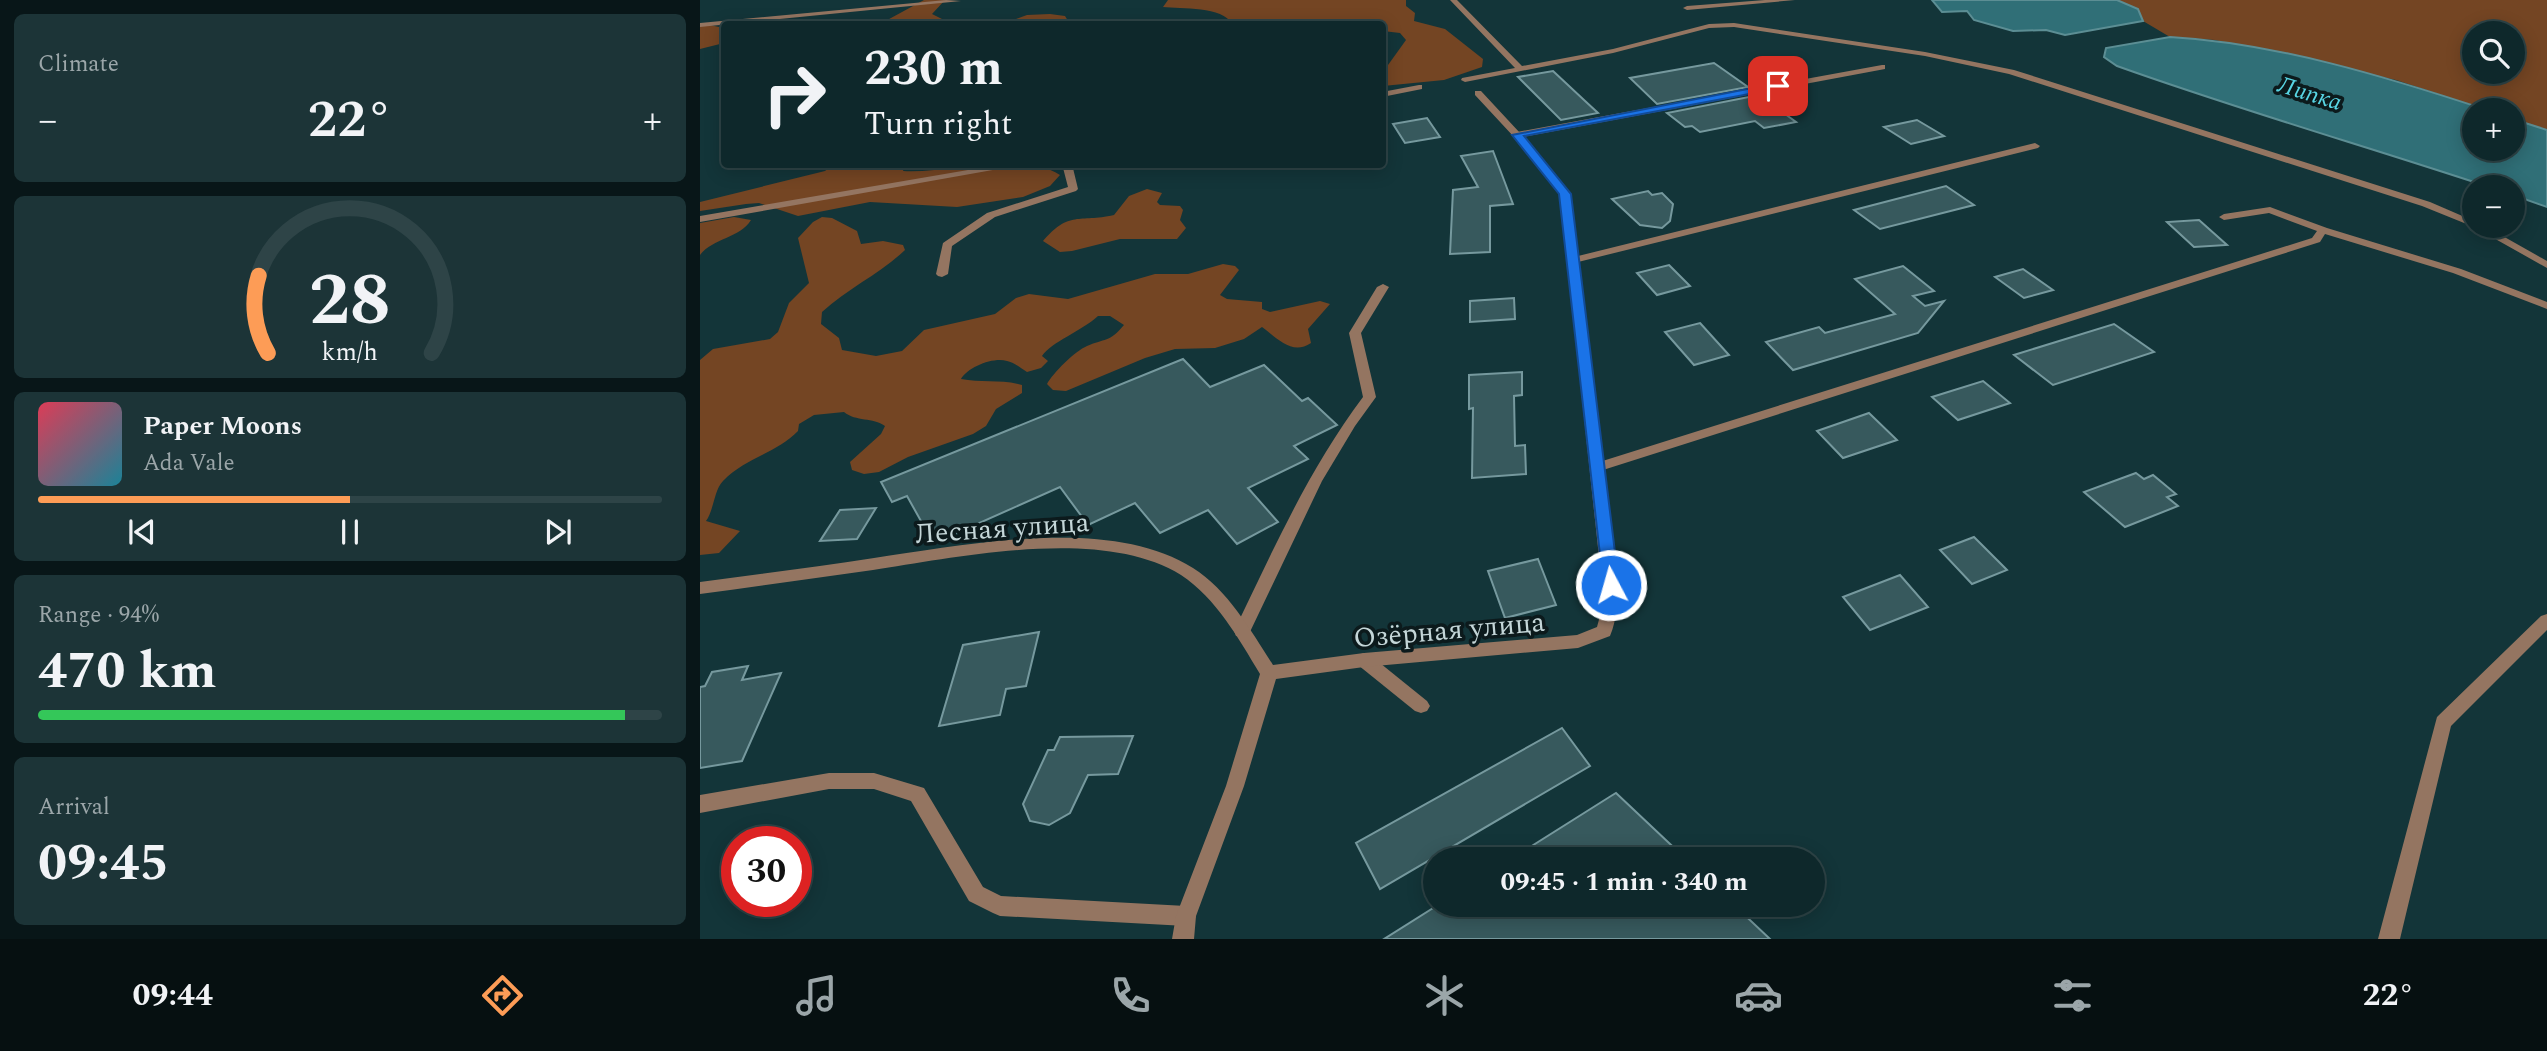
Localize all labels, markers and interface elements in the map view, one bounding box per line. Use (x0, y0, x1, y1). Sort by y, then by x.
map controls (2462, 21, 2525, 238)
button: search (2462, 21, 2525, 84)
text: 230 m (864, 32, 1003, 107)
text: Climate (38, 47, 119, 82)
icon: right (749, 49, 840, 140)
pin (1748, 56, 1808, 116)
icon: arrive (1759, 67, 1797, 105)
water label: Липка (2272, 67, 2346, 121)
text: 22° (308, 81, 392, 160)
text: − (38, 92, 57, 150)
text: + (643, 92, 662, 150)
button: + (2462, 98, 2525, 161)
text: Turn right (864, 100, 1012, 149)
button: − (2462, 175, 2525, 238)
text: 28 (309, 247, 391, 358)
text: km/h (322, 334, 378, 372)
text: Paper Moons (143, 406, 302, 446)
text: Ada Vale (143, 446, 235, 481)
street label: Лесная улица (913, 501, 1091, 556)
icon: previous (123, 513, 161, 551)
icon: pause (331, 513, 369, 551)
icon: next (539, 513, 577, 551)
position arrow (1574, 548, 1648, 622)
text: Range · 94% (38, 598, 159, 633)
street label: Озёрная улица (1352, 601, 1547, 660)
text: 470 km (38, 632, 217, 711)
text: Arrival (38, 790, 110, 825)
text: 09:45 (38, 824, 169, 903)
speed limit sign: 30 (721, 826, 812, 917)
text: 09:45 · 1 min · 340 m (1500, 862, 1748, 902)
text: 09:44 (133, 971, 213, 1020)
icon: directions (478, 971, 527, 1020)
icon: music (792, 971, 841, 1020)
icon: phone (1106, 971, 1155, 1020)
icon: climate (1420, 971, 1469, 1020)
icon: car (1734, 971, 1783, 1020)
icon: filters (2048, 971, 2097, 1020)
text: 22° (2362, 971, 2414, 1020)

